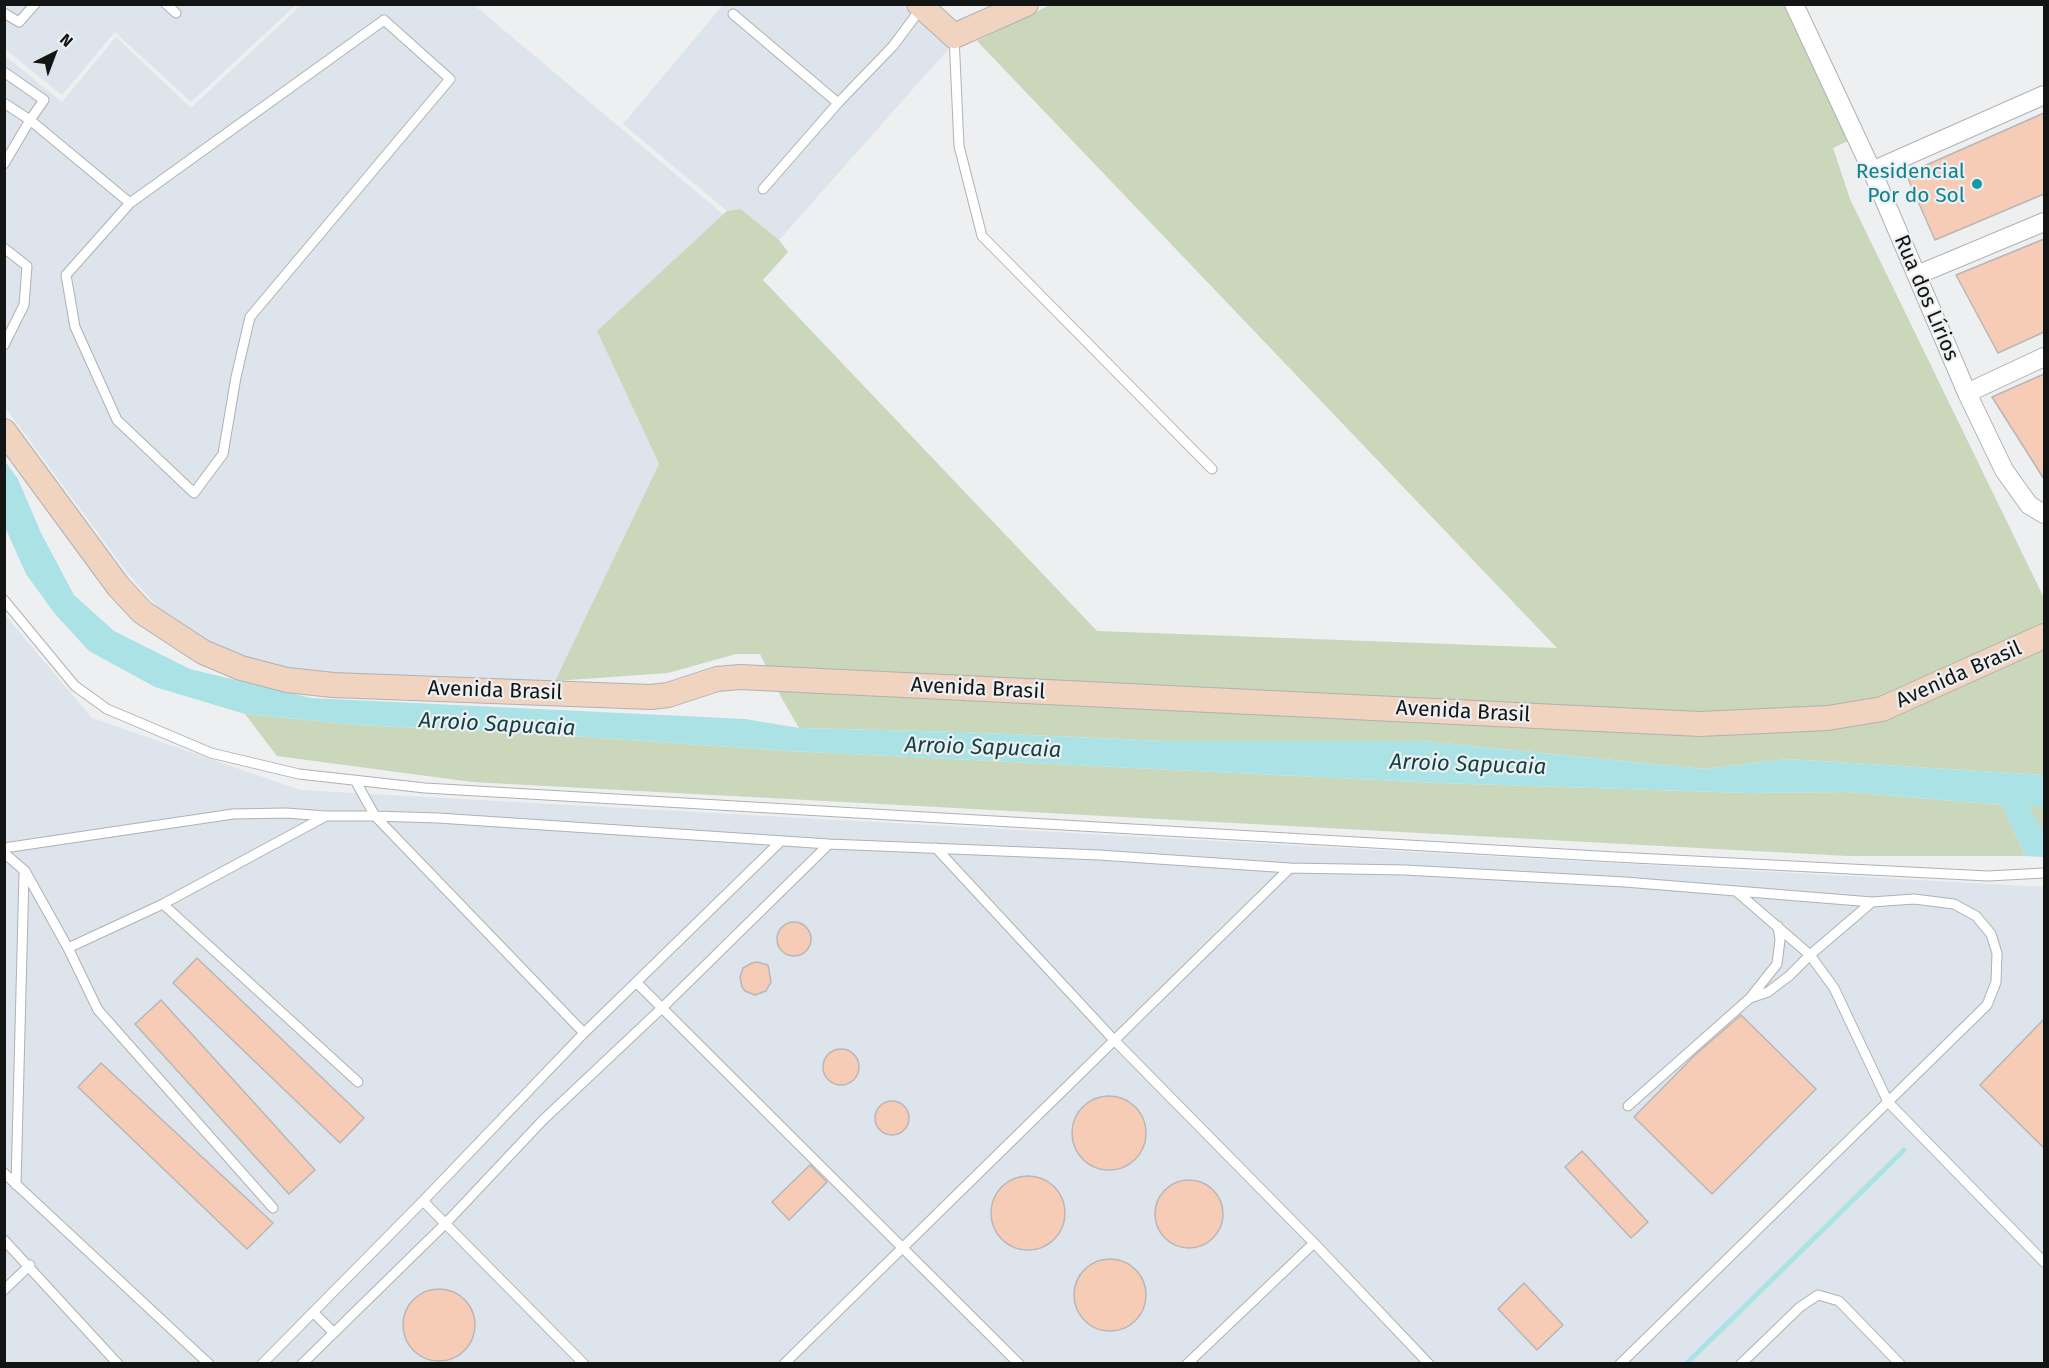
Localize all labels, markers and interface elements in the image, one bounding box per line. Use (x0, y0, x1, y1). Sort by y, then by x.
north arrow (24, 24, 84, 84)
text: N (56, 30, 77, 51)
place label: Residencial Por do Sol (1856, 159, 1965, 209)
marker: Residencial Por do Sol (1970, 177, 1984, 191)
street label: Rua dos Lírios (1888, 231, 1964, 365)
street label: Avenida Brasil (1892, 636, 2026, 714)
street label: Avenida Brasil (910, 673, 1046, 705)
street label: Avenida Brasil (427, 676, 563, 706)
street label: Avenida Brasil (1395, 696, 1531, 728)
water label: Arroio Sapucaia (418, 708, 576, 742)
water label: Arroio Sapucaia (904, 732, 1062, 764)
water label: Arroio Sapucaia (1389, 749, 1547, 781)

